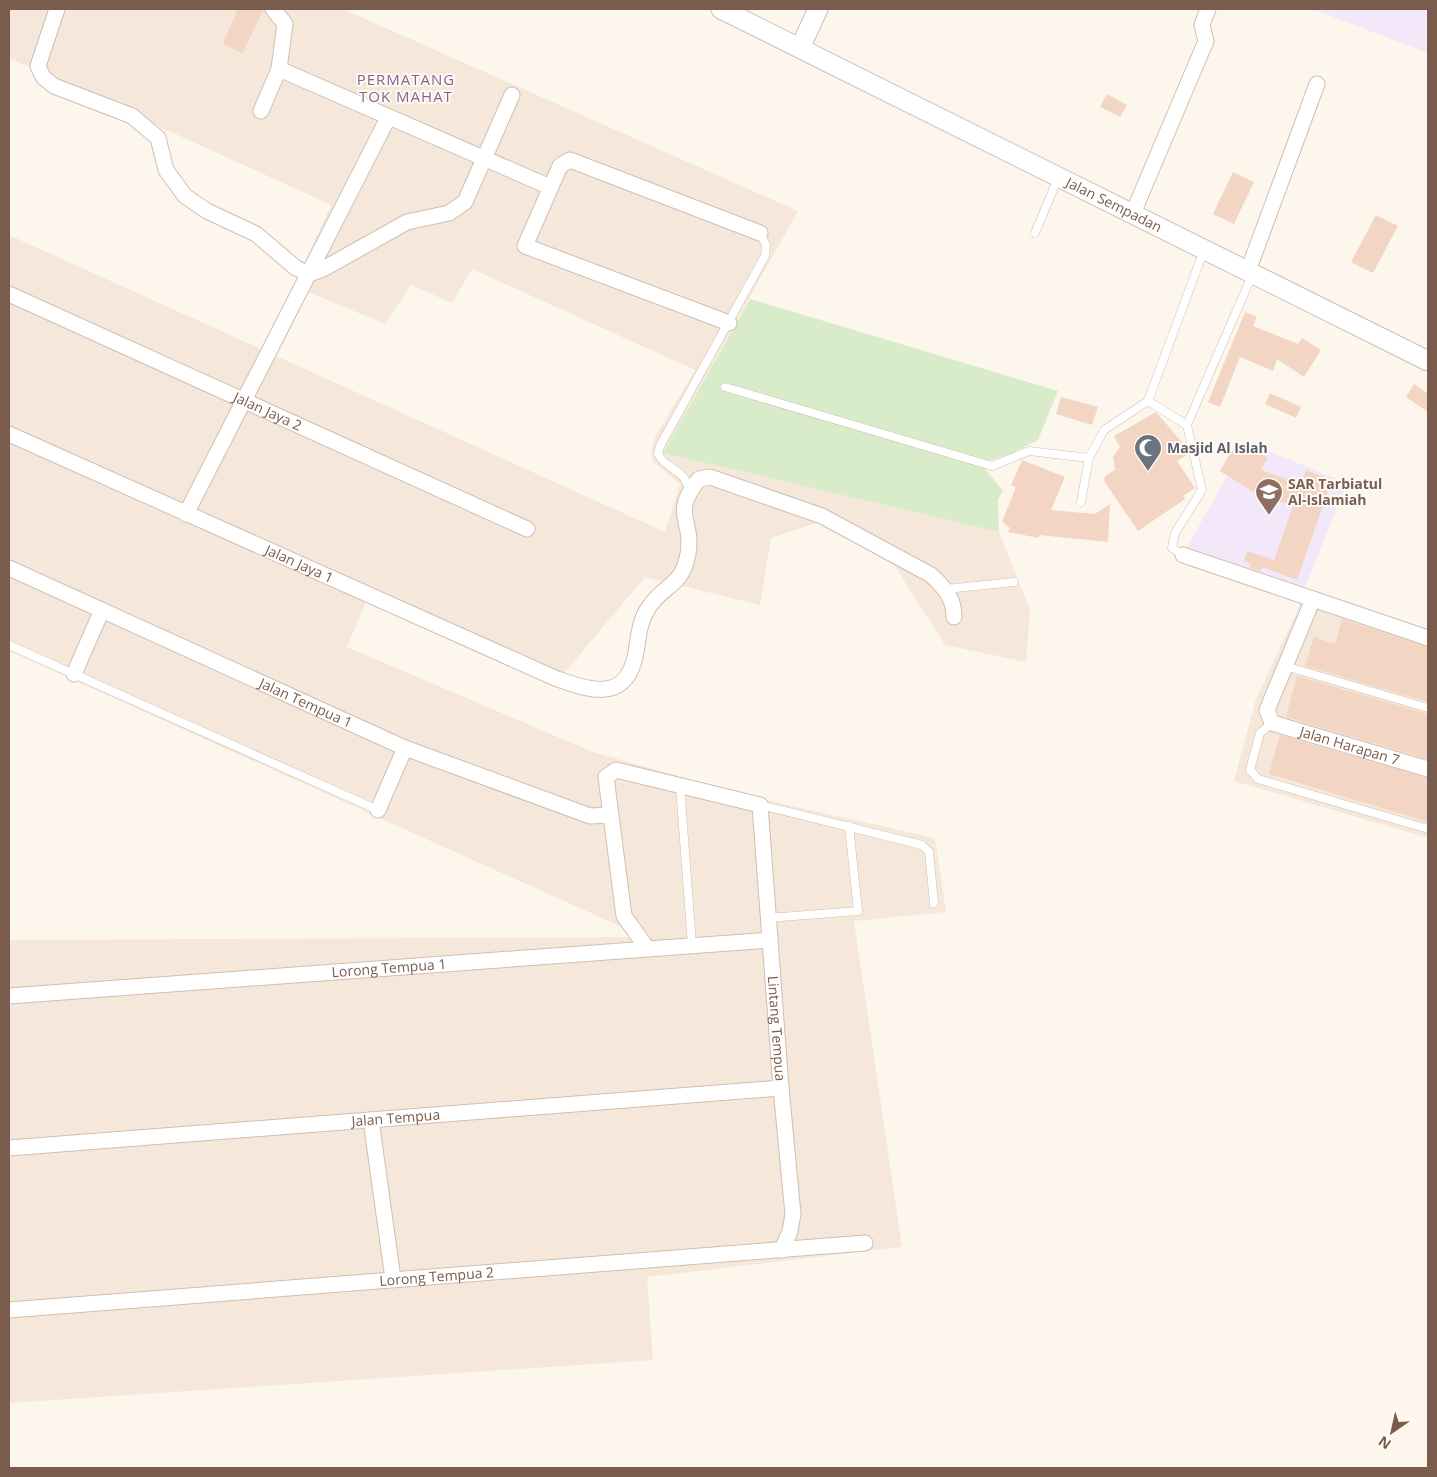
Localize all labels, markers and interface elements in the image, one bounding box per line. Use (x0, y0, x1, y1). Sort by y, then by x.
district label: PERMATANG TOK MAHAT (357, 69, 455, 106)
street label: Jalan Sempadan (1061, 171, 1165, 236)
street label: Jalan Jaya 2 (229, 386, 305, 435)
mosque icon: Masjid Al Islah (1133, 433, 1163, 472)
place label: Masjid Al Islah (1167, 438, 1268, 457)
place label: SAR Tarbiatul Al-Islamiah (1288, 474, 1382, 509)
school or university icon: SAR Tarbiatul Al-Islamiah (1254, 477, 1284, 516)
street label: Jalan Jaya 1 (260, 539, 337, 587)
street label: Jalan Tempua 1 (255, 672, 356, 732)
street label: Jalan Harapan 7 (1296, 721, 1402, 769)
street label: Lorong Tempua 1 (331, 954, 447, 981)
street label: Lintang Tempua (764, 975, 790, 1082)
street label: Jalan Tempua (349, 1105, 441, 1130)
street label: Lorong Tempua 2 (379, 1262, 495, 1290)
north arrow (1367, 1407, 1417, 1457)
text: N (1374, 1432, 1394, 1454)

